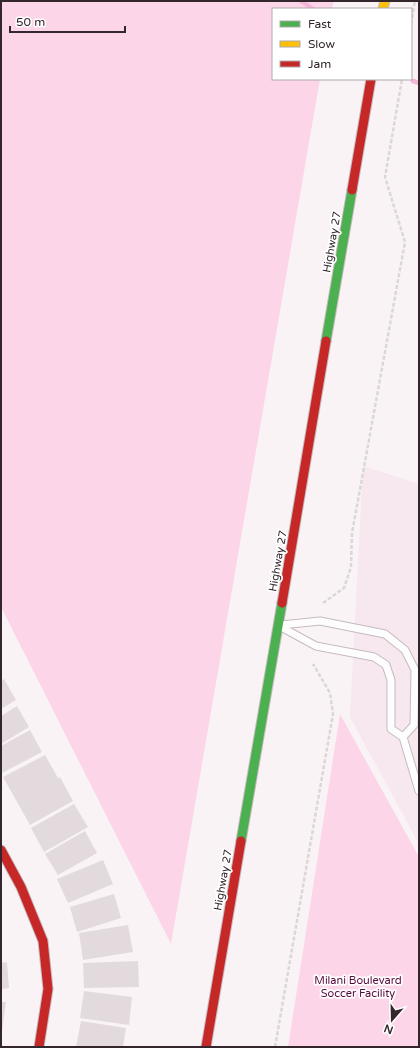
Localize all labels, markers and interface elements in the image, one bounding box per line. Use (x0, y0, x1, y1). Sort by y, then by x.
scale bar (10, 8, 125, 34)
legend (272, 8, 412, 80)
text: 50 m (16, 15, 45, 29)
text: Fast (308, 17, 332, 31)
text: Slow (308, 37, 335, 51)
text: Jam (308, 57, 331, 71)
street label: Highway 27 (320, 210, 344, 274)
street label: Highway 27 (266, 529, 290, 593)
street label: Highway 27 (211, 848, 235, 912)
park label: Milani Boulevard Soccer Facility (314, 974, 402, 1000)
north arrow (372, 1000, 412, 1040)
text: N (382, 1021, 395, 1037)

